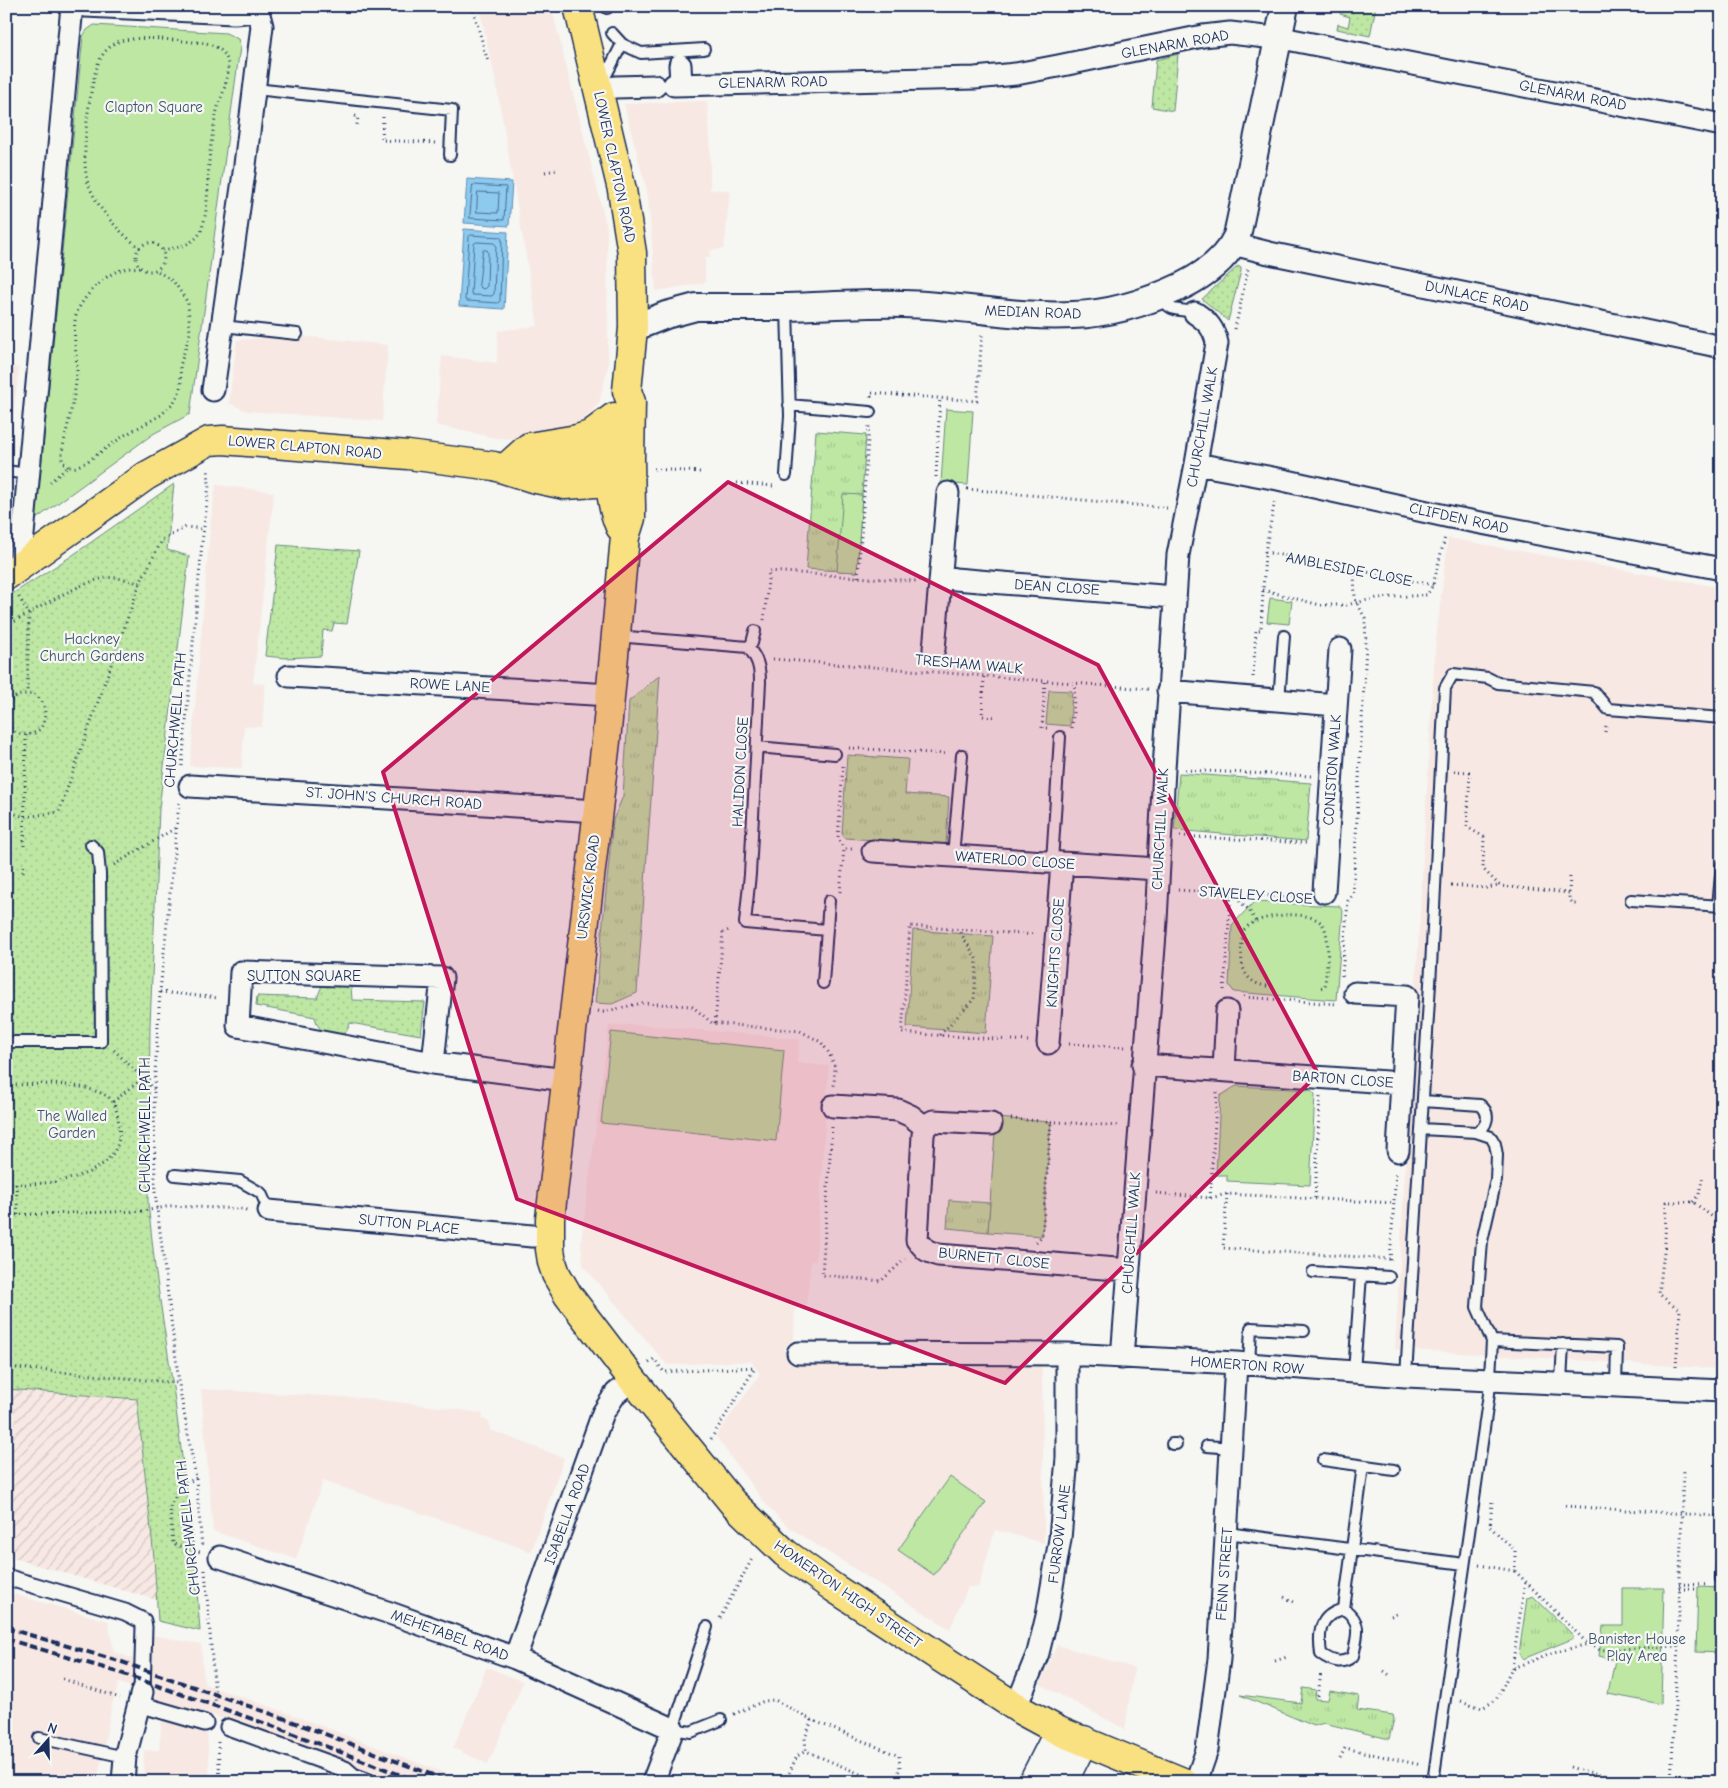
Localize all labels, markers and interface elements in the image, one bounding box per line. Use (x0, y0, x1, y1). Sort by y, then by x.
street label: GLENARM ROAD (1120, 26, 1230, 62)
street label: GLENARM ROAD (718, 72, 828, 92)
street label: GLENARM ROAD (1518, 76, 1628, 114)
street label: LOWER CLAPTON ROAD (590, 90, 640, 244)
park label: Clapton Square (105, 98, 203, 116)
street label: DUNLACE ROAD (1423, 276, 1531, 316)
street label: MEDIAN ROAD (984, 301, 1082, 323)
street label: CHURCHILL WALK (1183, 365, 1222, 489)
street label: LOWER CLAPTON ROAD (227, 431, 383, 463)
street label: CLIFDEN ROAD (1408, 499, 1510, 537)
street label: AMBLESIDE CLOSE (1284, 548, 1414, 590)
street label: DEAN CLOSE (1014, 575, 1100, 599)
park label: Hackney Church Gardens (40, 630, 144, 665)
street label: TRESHAM WALK (914, 650, 1024, 678)
street label: CHURCHWELL PATH (160, 652, 190, 788)
street label: ROWE LANE (409, 674, 491, 696)
street label: CONISTON WALK (1319, 713, 1345, 826)
street label: HALIDON CLOSE (728, 717, 752, 827)
street label: CHURCHILL WALK (1148, 767, 1172, 890)
street label: ST. JOHN'S CHURCH ROAD (305, 783, 483, 813)
street label: URSWICK ROAD (573, 834, 603, 940)
street label: WATERLOO CLOSE (954, 847, 1076, 873)
street label: STAVELEY CLOSE (1199, 882, 1313, 908)
street label: KNIGHTS CLOSE (1042, 898, 1068, 1008)
street label: SUTTON SQUARE (247, 967, 361, 985)
street label: CHURCHWELL PATH (136, 1057, 154, 1193)
street label: BARTON CLOSE (1292, 1066, 1394, 1092)
park label: The Walled Garden (37, 1107, 107, 1142)
street label: CHURCHILL WALK (1118, 1171, 1144, 1295)
street label: SUTTON PLACE (358, 1210, 460, 1238)
street label: BURNETT CLOSE (938, 1243, 1050, 1273)
street label: HOMERTON ROW (1190, 1352, 1304, 1378)
street label: CHURCHWELL PATH (172, 1460, 204, 1596)
street label: ISABELLA ROAD (540, 1461, 594, 1567)
street label: FURROW LANE (1044, 1484, 1074, 1584)
street label: FENN STREET (1212, 1527, 1236, 1621)
street label: HOMERTON HIGH STREET (771, 1536, 926, 1652)
street label: MEHETABEL ROAD (389, 1605, 511, 1665)
park label: Banister House Play Area (1588, 1630, 1686, 1665)
north arrow (22, 1716, 72, 1766)
text: N (45, 1719, 59, 1738)

